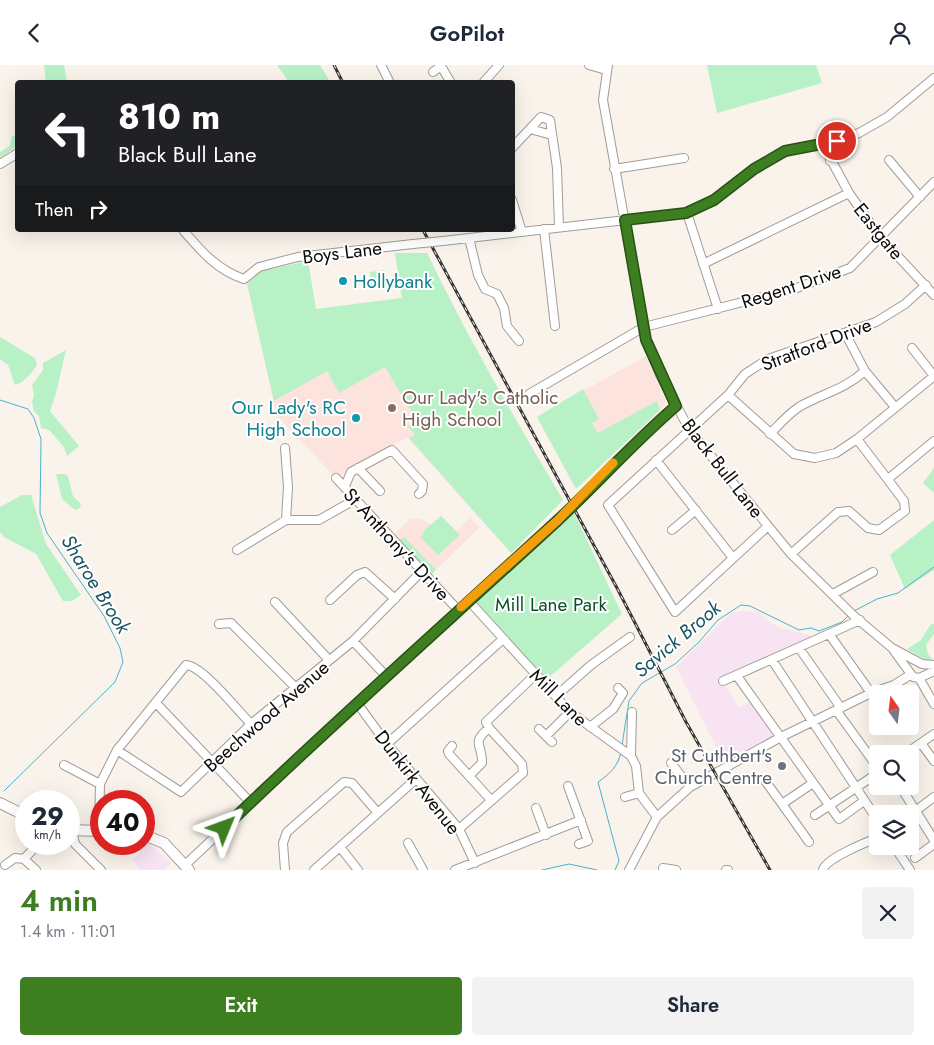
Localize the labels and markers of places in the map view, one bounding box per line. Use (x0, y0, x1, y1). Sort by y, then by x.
pin (816, 120, 858, 162)
place label: Hollybank (353, 268, 433, 295)
marker: Hollybank (337, 275, 349, 287)
place label: Our Lady's Catholic High School (402, 384, 558, 433)
place label: Our Lady's RC High School (231, 394, 346, 443)
marker: Our Lady's Catholic High School (386, 402, 398, 414)
marker: Our Lady's RC High School (350, 412, 362, 424)
place label: St Cuthbert's Church Centre (655, 742, 772, 791)
marker: St Cuthbert's Church Centre (776, 760, 788, 772)

